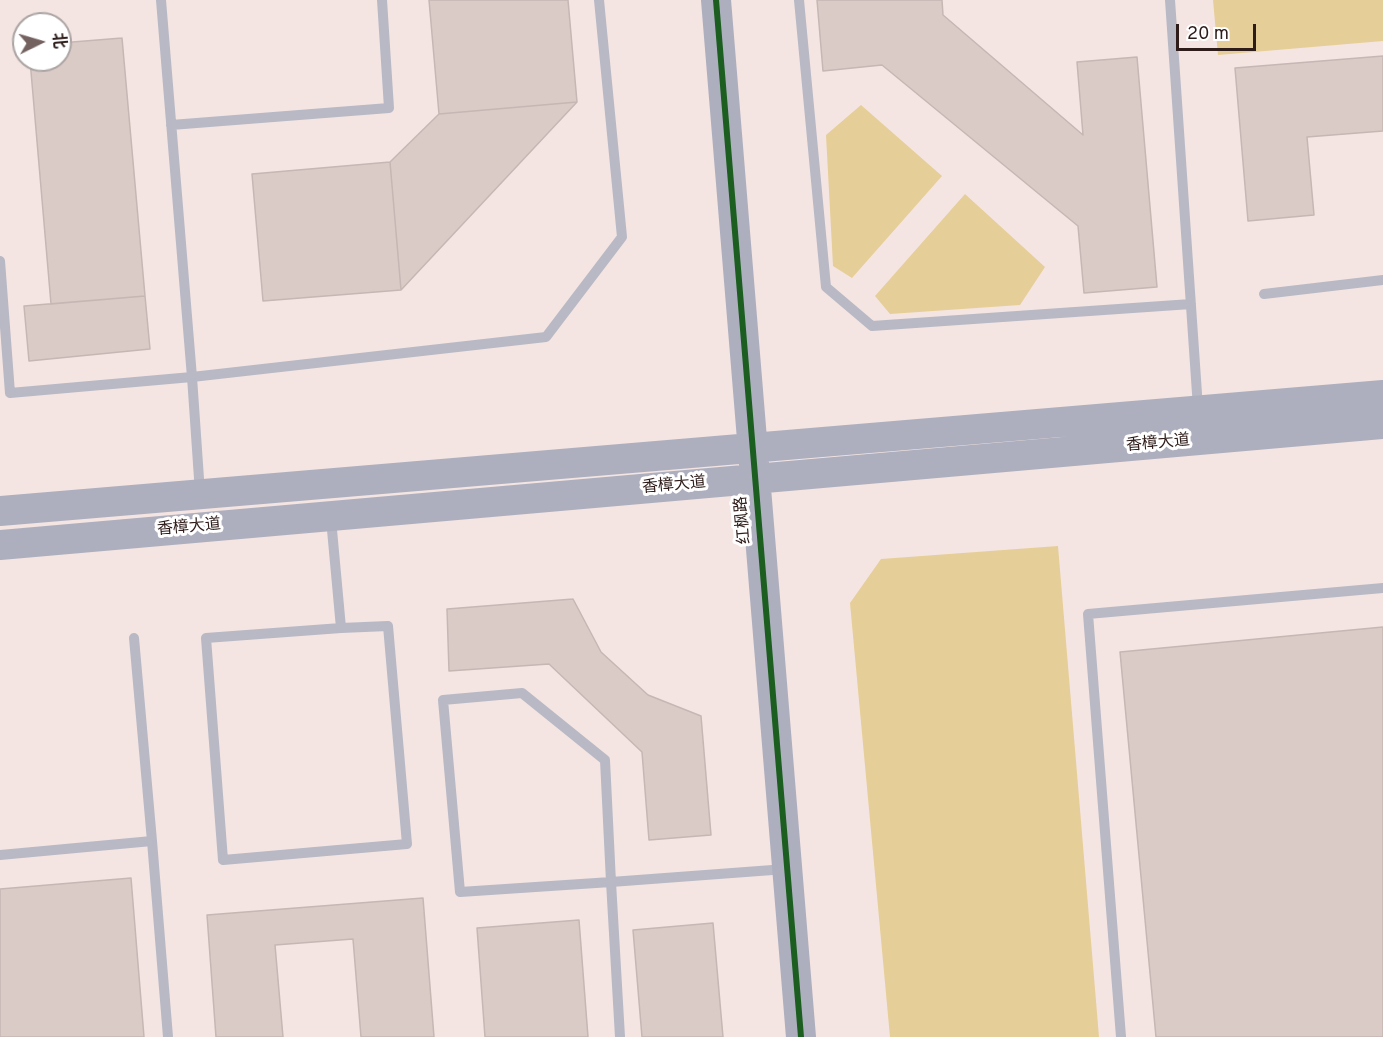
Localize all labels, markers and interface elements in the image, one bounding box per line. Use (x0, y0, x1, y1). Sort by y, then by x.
north arrow (12, 12, 72, 72)
scale bar (1179, 12, 1258, 50)
text: 20 m (1187, 23, 1229, 46)
text: 北 (47, 32, 69, 49)
street label: 香樟大道 (1125, 432, 1191, 456)
street label: 香樟大道 (641, 474, 707, 498)
street label: 红枫路 (732, 495, 756, 545)
street label: 香樟大道 (156, 516, 222, 540)

